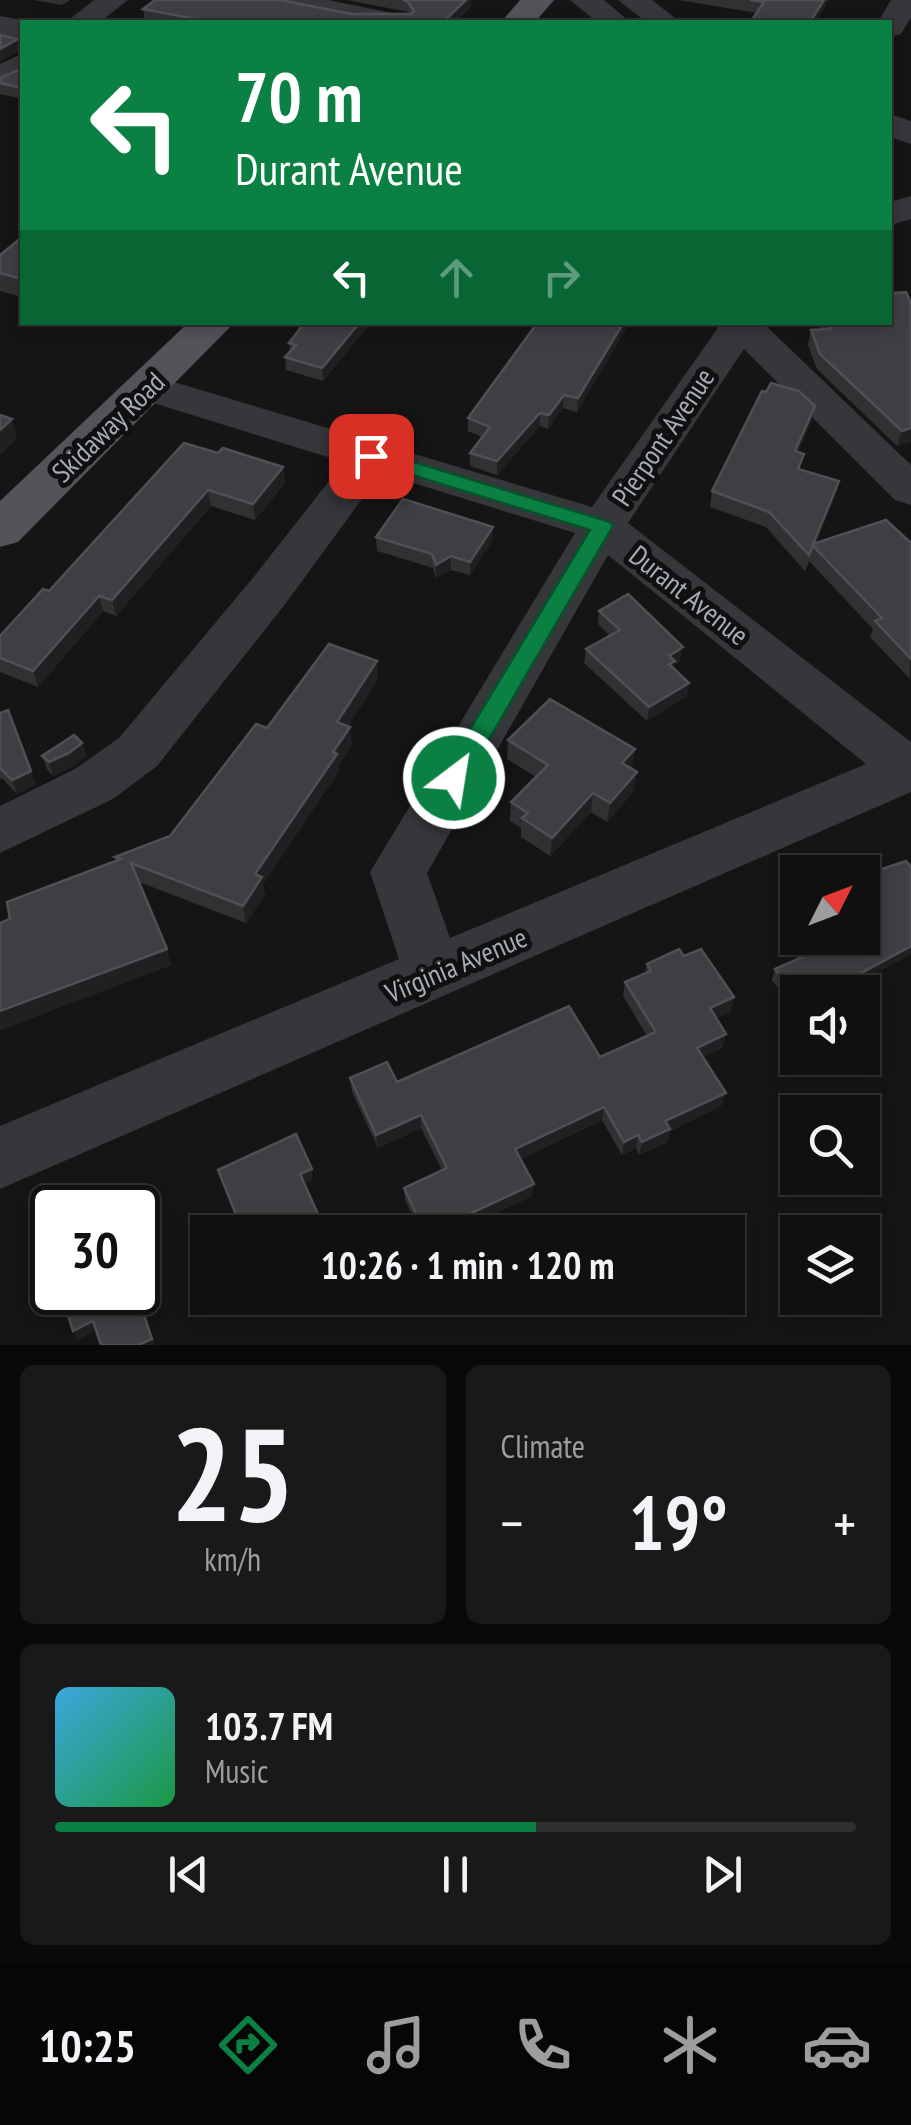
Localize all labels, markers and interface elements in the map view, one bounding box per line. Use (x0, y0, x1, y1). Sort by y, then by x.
text: 70 m (235, 51, 363, 141)
icon: left (70, 60, 200, 190)
text: Durant Avenue (235, 139, 463, 197)
icon: left (324, 250, 379, 305)
icon: ahead (429, 250, 484, 305)
icon: right (534, 250, 589, 305)
street label: Pierpont Avenue (603, 361, 722, 513)
street label: Skidaway Road (43, 364, 172, 490)
pin (329, 414, 414, 499)
icon: arrive (344, 429, 399, 484)
street label: Durant Avenue (622, 536, 757, 653)
position arrow (402, 726, 506, 830)
north arrow (780, 855, 880, 955)
map controls (780, 855, 880, 1315)
street label: Virginia Avenue (378, 918, 532, 1011)
button: sound (780, 975, 880, 1075)
button: search (780, 1095, 880, 1195)
speed limit sign: 30 (30, 1185, 160, 1315)
button: layers (780, 1215, 880, 1315)
text: 10:26 · 1 min · 120 m (321, 1240, 614, 1289)
text: 25 (171, 1389, 295, 1557)
text: Climate (501, 1425, 585, 1467)
text: 19° (629, 1474, 728, 1571)
text: − (501, 1487, 523, 1558)
text: + (833, 1487, 856, 1558)
text: km/h (204, 1538, 261, 1580)
text: 103.7 FM (205, 1701, 333, 1750)
text: Music (205, 1750, 268, 1792)
icon: previous (161, 1847, 216, 1902)
icon: pause (428, 1847, 483, 1902)
icon: next (695, 1847, 750, 1902)
icon: directions (213, 2010, 283, 2080)
icon: music (361, 2010, 431, 2080)
icon: phone (508, 2010, 578, 2080)
icon: climate (655, 2010, 725, 2080)
icon: car (802, 2010, 872, 2080)
text: 10:25 (39, 2016, 136, 2074)

